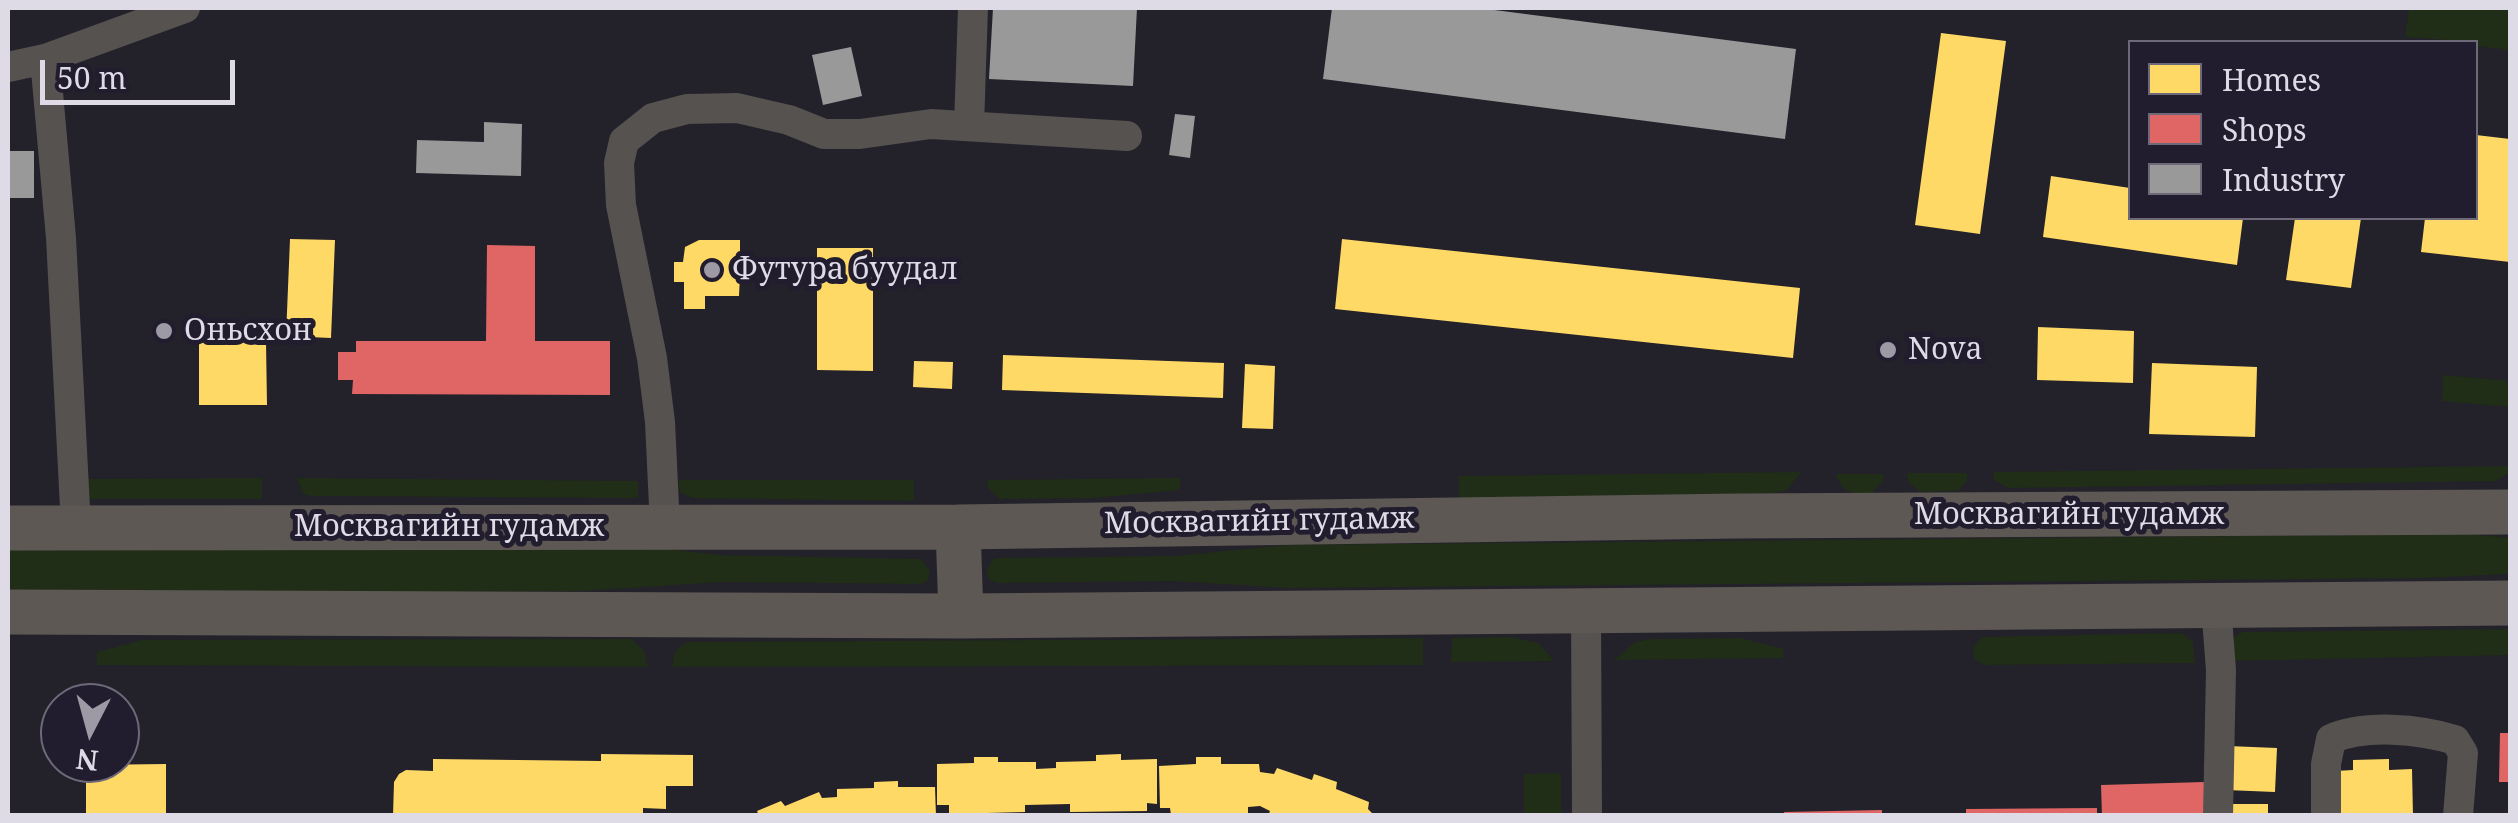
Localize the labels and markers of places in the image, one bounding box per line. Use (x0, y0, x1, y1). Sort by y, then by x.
place label: Футура буудал (732, 252, 958, 288)
marker: Футура буудал (701, 259, 723, 281)
place label: Оньсхон (184, 313, 312, 349)
marker: Оньсхон (153, 320, 175, 342)
place label: Nova (1908, 332, 1982, 368)
marker: Nova (1877, 339, 1899, 361)

